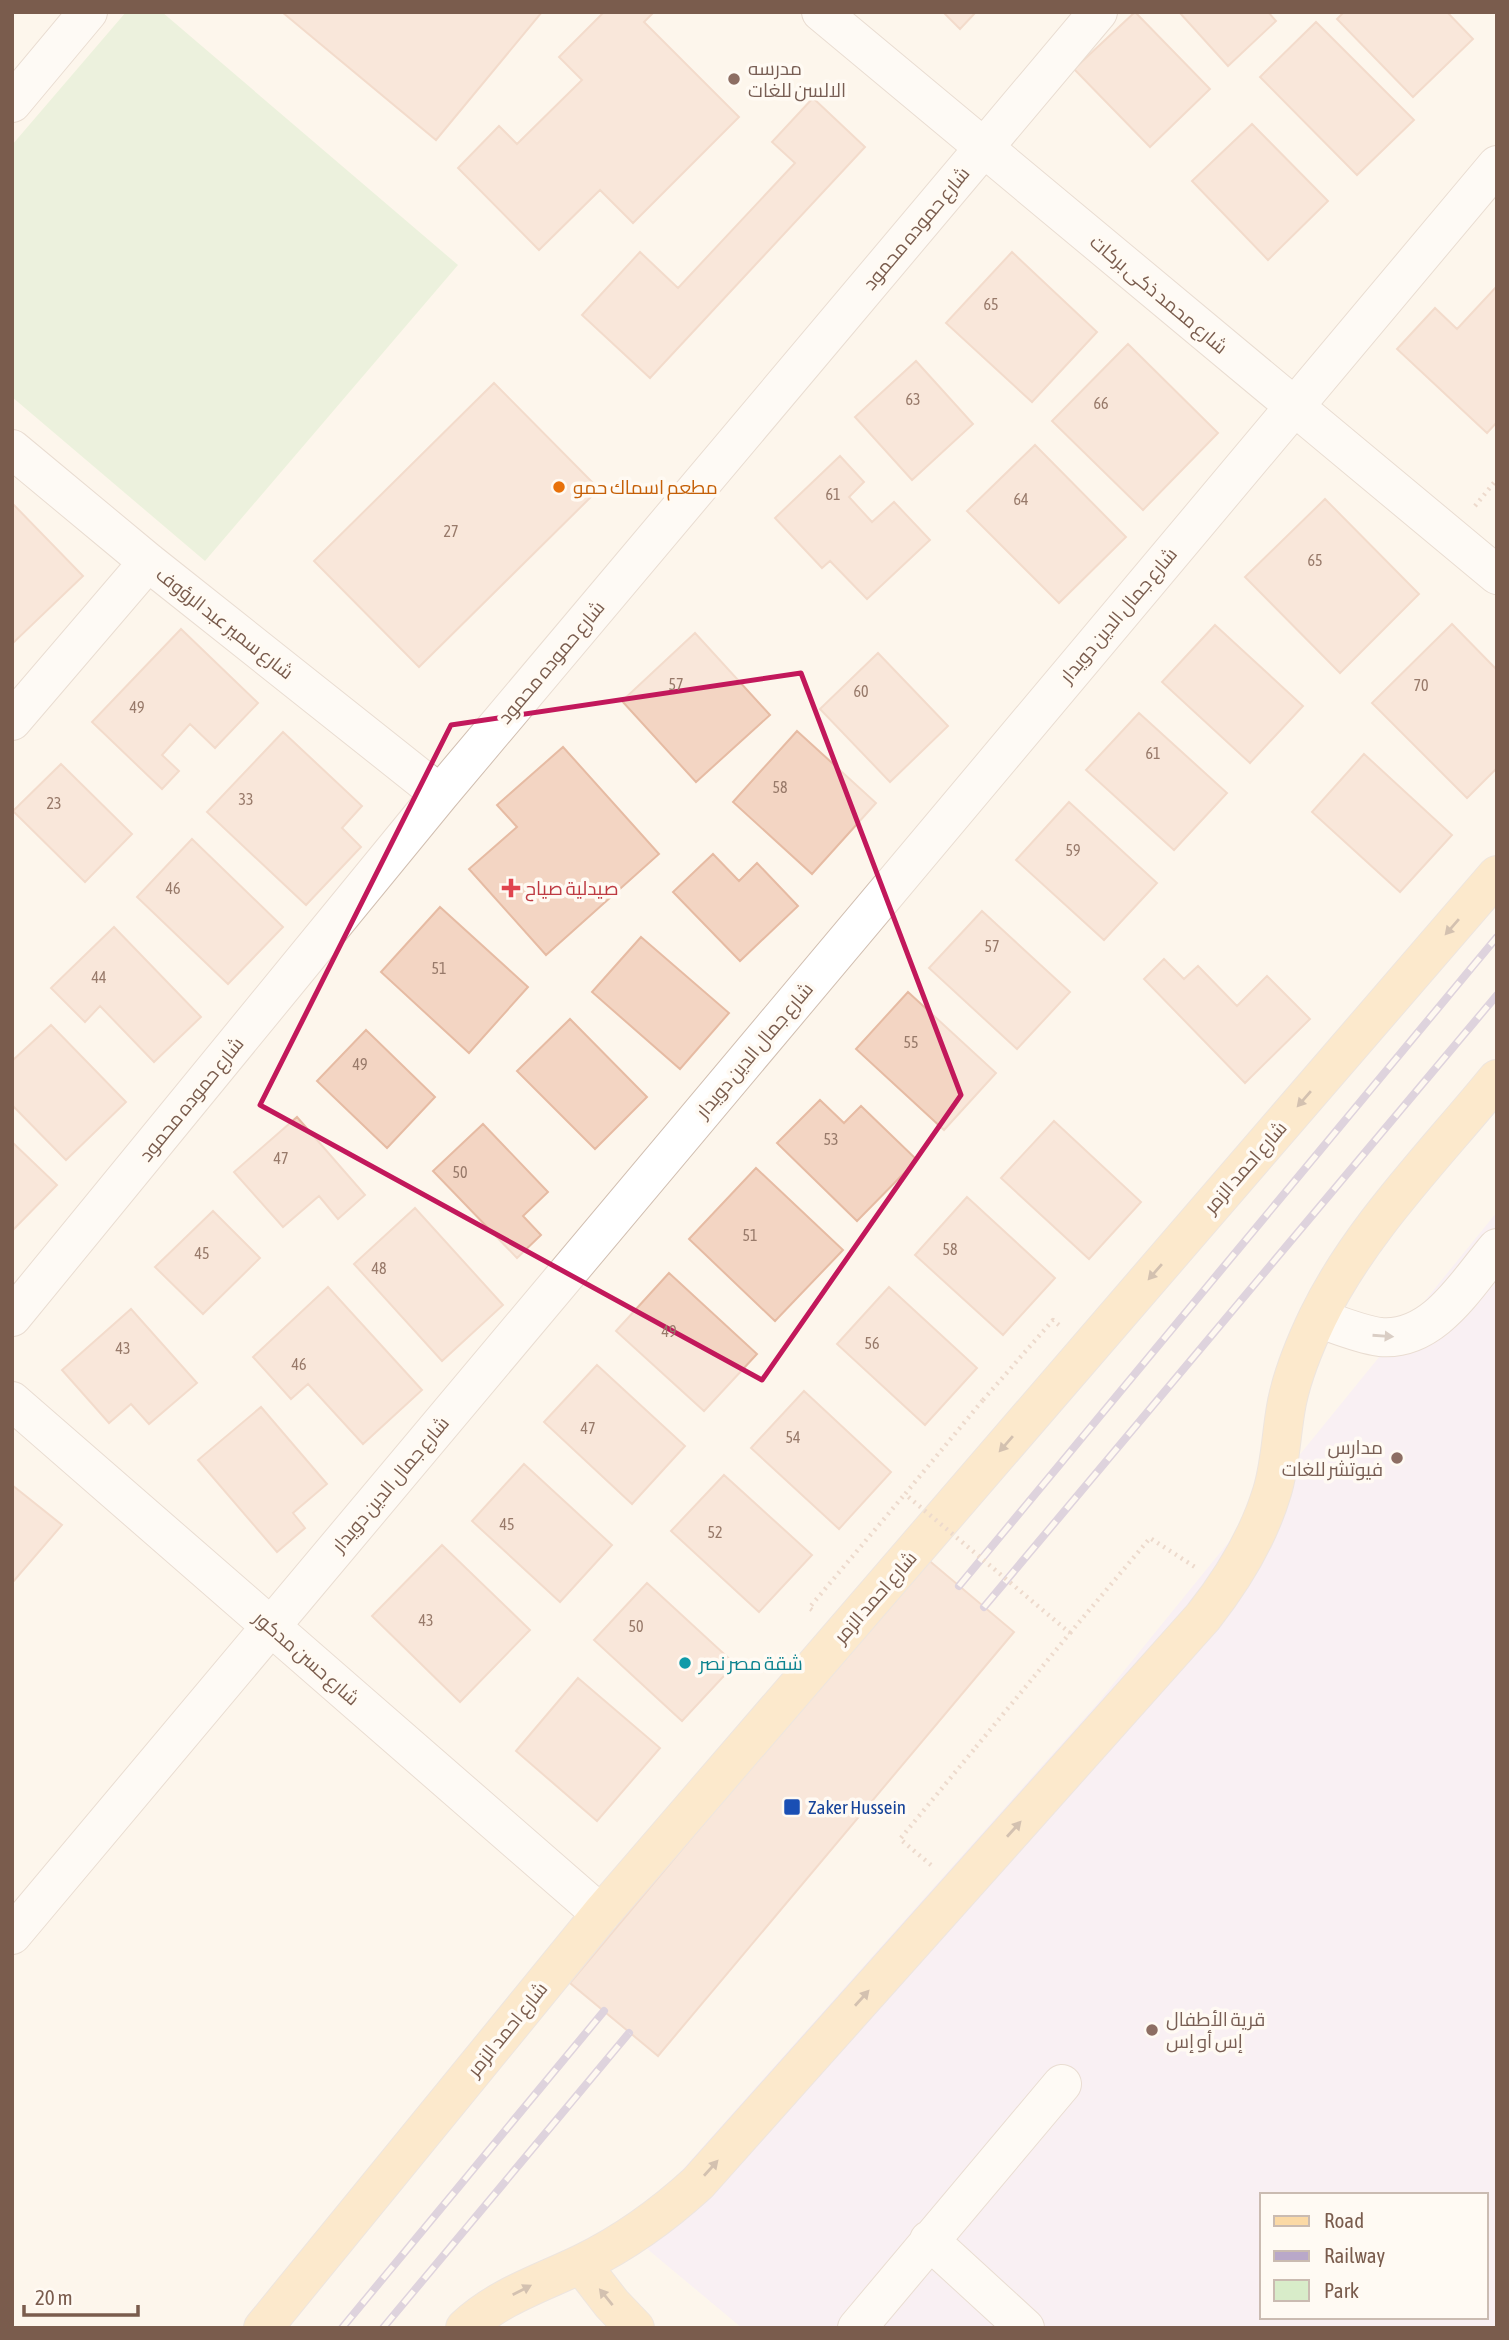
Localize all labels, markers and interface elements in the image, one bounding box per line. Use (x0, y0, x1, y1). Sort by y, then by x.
place label: مدرسه الالسن للغات (748, 57, 846, 102)
marker: مدرسه الالسن للغات (726, 71, 742, 87)
street label: شارع حموده محمود (858, 162, 976, 296)
street label: شارع محمد ذكى بركات (1084, 230, 1232, 360)
house number: 65 (983, 295, 999, 313)
house number: 63 (905, 390, 921, 408)
house number: 66 (1093, 394, 1109, 412)
place label: مطعم اسماك حمو (573, 476, 718, 501)
marker: مطعم اسماك حمو (551, 479, 567, 495)
house number: 61 (825, 485, 841, 503)
house number: 64 (1013, 490, 1029, 508)
house number: 27 (443, 522, 459, 540)
street label: شارع جمال الدين دويدار (1054, 543, 1183, 690)
house number: 65 (1307, 551, 1323, 569)
street label: شارع سمير عبد الرؤوف (150, 563, 298, 686)
street label: شارع حموده محمود (493, 596, 611, 730)
house number: 57 (668, 675, 684, 693)
house number: 70 (1413, 676, 1429, 694)
house number: 60 (853, 682, 869, 700)
house number: 49 (129, 698, 145, 716)
house number: 61 (1145, 744, 1161, 762)
house number: 58 (772, 778, 788, 796)
house number: 33 (238, 790, 254, 808)
house number: 23 (46, 794, 62, 812)
house number: 59 (1065, 841, 1081, 859)
place label: صيدلية صياح (525, 877, 619, 902)
house number: 46 (165, 879, 181, 897)
marker: صيدلية صياح (503, 880, 519, 896)
one-way arrow (1444, 918, 1460, 936)
house number: 57 (984, 937, 1000, 955)
house number: 51 (431, 959, 447, 977)
house number: 44 (91, 968, 107, 986)
street label: شارع جمال الدين دويدار (690, 978, 819, 1125)
street label: شارع حموده محمود (134, 1033, 250, 1167)
house number: 55 (903, 1033, 919, 1051)
house number: 49 (352, 1055, 368, 1073)
one-way arrow (1297, 1091, 1312, 1108)
street label: شارع احمد الزمر (1198, 1117, 1293, 1220)
house number: 53 (823, 1130, 839, 1148)
house number: 47 (273, 1149, 289, 1167)
house number: 50 (452, 1163, 468, 1181)
house number: 51 (742, 1226, 758, 1244)
house number: 58 (942, 1240, 958, 1258)
house number: 45 (194, 1244, 210, 1262)
house number: 48 (371, 1259, 387, 1277)
one-way arrow (1148, 1263, 1163, 1280)
house number: 49 (661, 1322, 677, 1340)
one-way arrow (1372, 1331, 1394, 1342)
house number: 56 (864, 1334, 880, 1352)
house number: 43 (115, 1339, 131, 1357)
house number: 46 (291, 1355, 307, 1373)
street label: شارع جمال الدين دويدار (326, 1412, 455, 1559)
house number: 47 (580, 1419, 596, 1437)
house number: 54 (785, 1428, 801, 1446)
one-way arrow (998, 1435, 1014, 1453)
place label: مدارس فيوتشر للغات (1282, 1436, 1383, 1481)
marker: مدارس فيوتشر للغات (1389, 1450, 1405, 1466)
house number: 45 (499, 1515, 515, 1533)
house number: 52 (707, 1523, 723, 1541)
street label: شارع احمد الزمر (828, 1547, 923, 1650)
street label: شارع حسن مدكور (247, 1606, 364, 1712)
house number: 43 (418, 1611, 434, 1629)
house number: 50 (628, 1617, 644, 1635)
place label: شقة مصر نصر (698, 1652, 803, 1675)
marker: شقة مصر نصر (677, 1655, 693, 1671)
place label: Zaker Hussein (808, 1796, 906, 1818)
marker: Zaker Hussein (782, 1797, 802, 1817)
one-way arrow (1006, 1820, 1021, 1837)
street label: شارع احمد الزمر (462, 1978, 554, 2083)
one-way arrow (854, 1989, 870, 2007)
place label: قرية الأطفال إس أو إس (1166, 2008, 1265, 2053)
marker: قرية الأطفال إس أو إس (1144, 2022, 1160, 2038)
one-way arrow (703, 2159, 719, 2177)
legend (1260, 2193, 1488, 2319)
text: Road (1324, 2208, 1364, 2232)
text: Railway (1324, 2243, 1386, 2267)
scale bar (24, 2274, 138, 2318)
text: Park (1324, 2278, 1359, 2302)
one-way arrow (512, 2284, 532, 2296)
text: 20 m (35, 2285, 73, 2309)
one-way arrow (599, 2289, 614, 2307)

